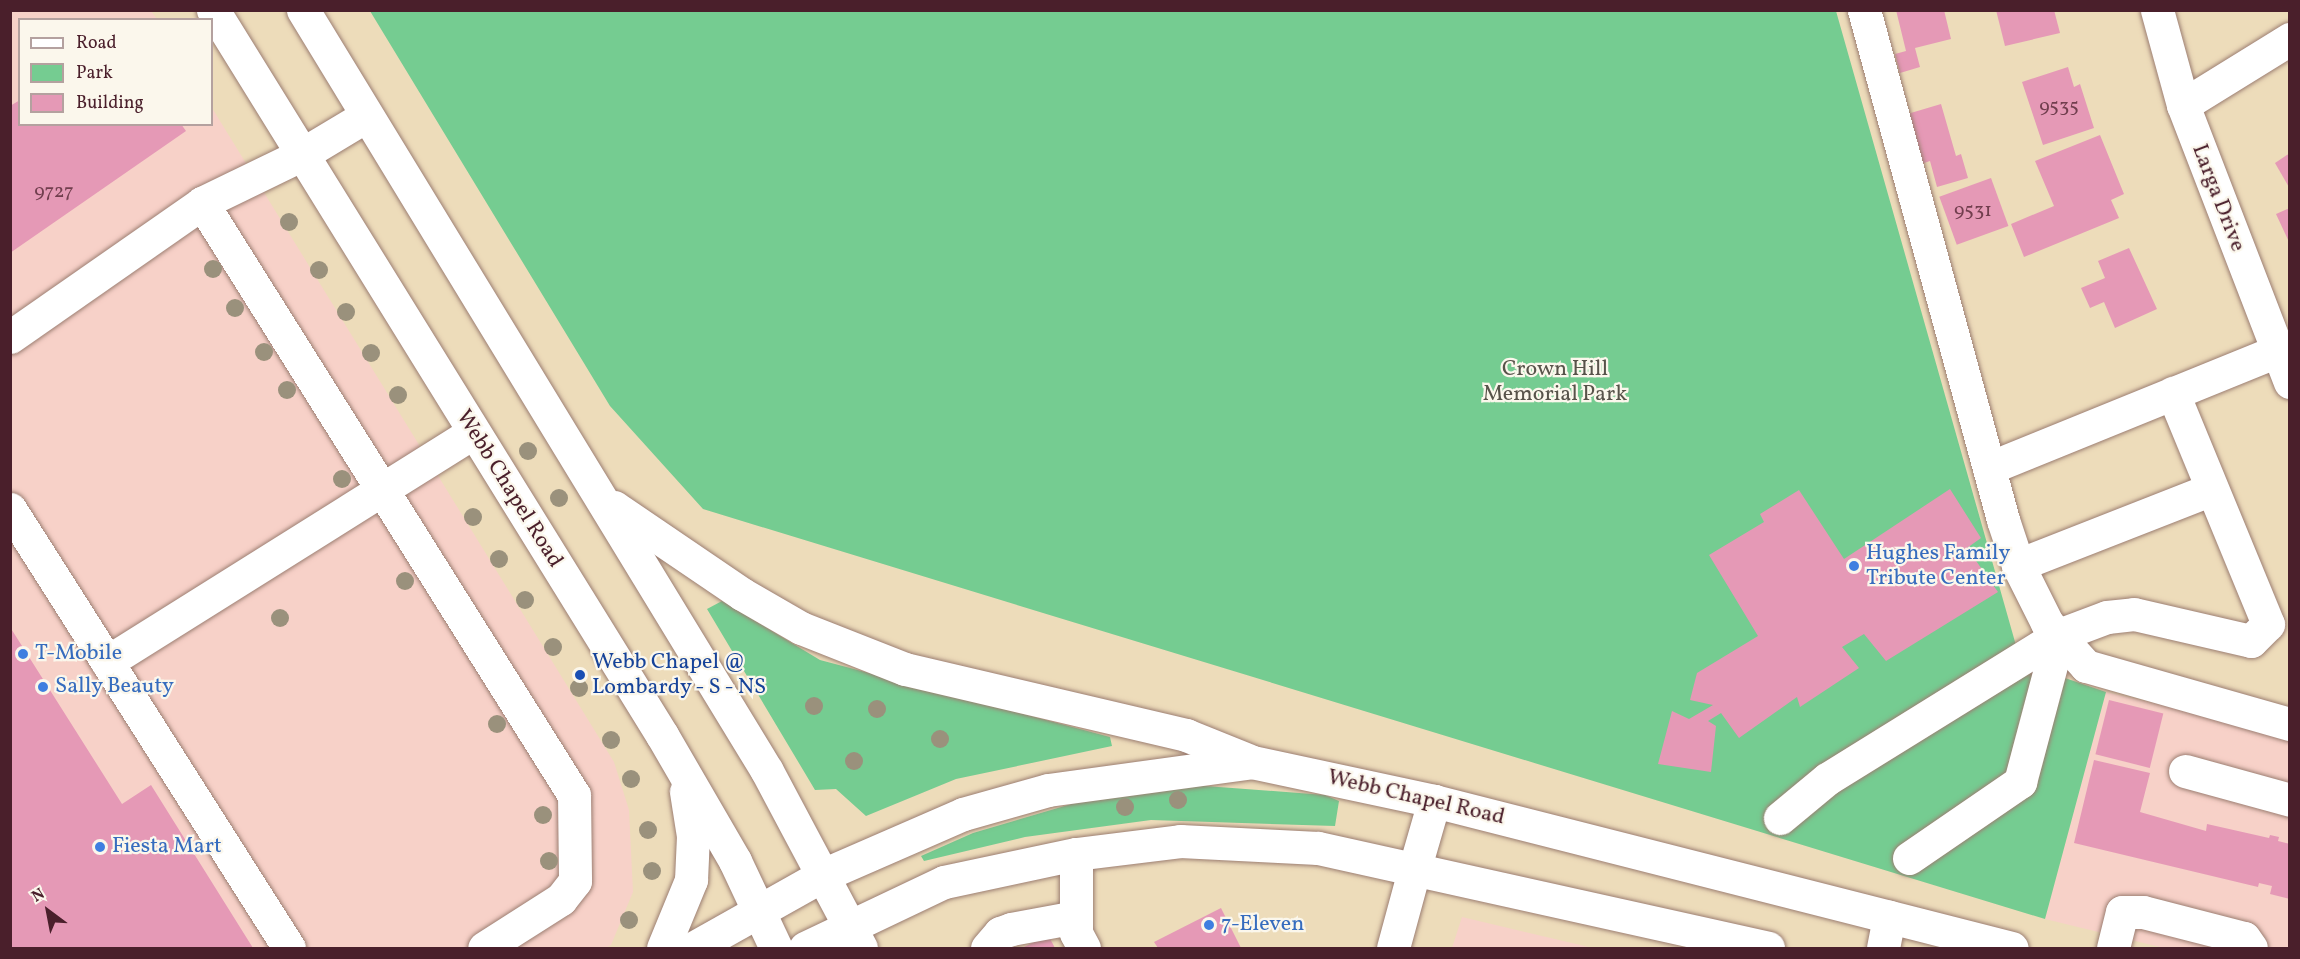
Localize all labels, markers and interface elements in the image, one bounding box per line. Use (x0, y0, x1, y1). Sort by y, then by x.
legend (18, 18, 213, 126)
text: Road (76, 31, 117, 56)
text: Park (76, 61, 113, 86)
text: Building (76, 91, 144, 116)
house number: 9535 (2039, 95, 2079, 119)
street label: Larga Drive (2185, 141, 2251, 255)
house number: 9727 (34, 180, 74, 204)
house number: 9531 (1954, 199, 1992, 223)
park label: Crown Hill Memorial Park (1483, 356, 1627, 408)
street label: Webb Chapel Road (450, 405, 568, 573)
place label: Hughes Family Tribute Center (1866, 540, 2010, 592)
marker: Hughes Family Tribute Center (1847, 559, 1861, 573)
place label: T-Mobile (35, 641, 122, 667)
marker: T-Mobile (16, 647, 30, 661)
place label: Webb Chapel @ Lombardy - S - NS (592, 649, 769, 700)
marker: Webb Chapel @ Lombardy - S - NS (573, 668, 587, 682)
place label: Sally Beauty (55, 674, 175, 700)
marker: Sally Beauty (36, 680, 50, 694)
street label: Webb Chapel Road (1325, 765, 1507, 831)
place label: Fiesta Mart (112, 834, 222, 860)
marker: Fiesta Mart (93, 840, 107, 854)
north arrow (18, 881, 78, 941)
text: N (28, 883, 49, 908)
place label: 7-Eleven (1221, 912, 1304, 938)
marker: 7-Eleven (1202, 918, 1216, 932)

